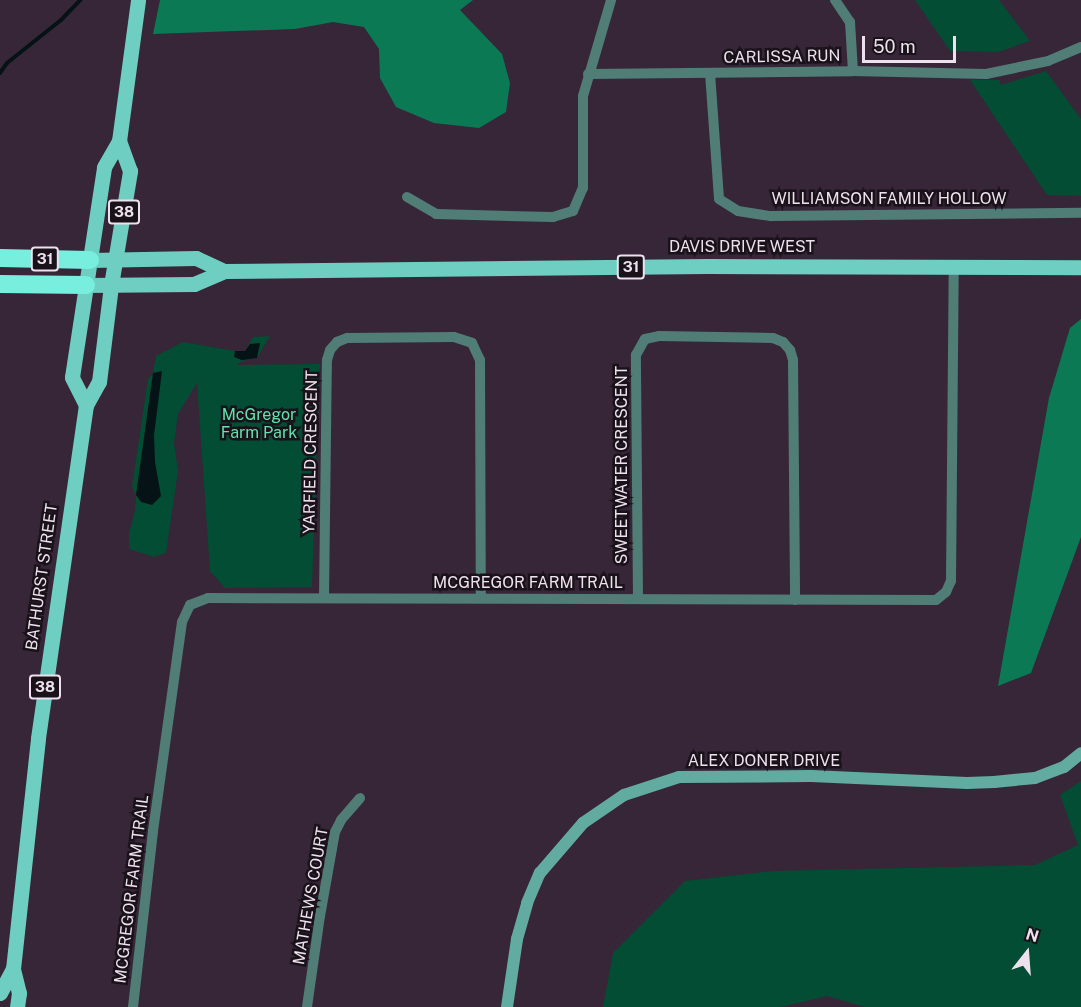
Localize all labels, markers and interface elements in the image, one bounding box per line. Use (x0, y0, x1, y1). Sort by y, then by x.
scale bar (865, 24, 960, 62)
text: 50 m (873, 36, 916, 57)
street label: CARLISSA RUN (723, 46, 841, 68)
street label: WILLIAMSON FAMILY HOLLOW (771, 189, 1007, 209)
road number: 38 (108, 200, 140, 224)
street label: DAVIS DRIVE WEST (669, 237, 815, 257)
road number: 31 (30, 247, 60, 271)
road number: 31 (616, 255, 646, 279)
street label: SWEETWATER CRESCENT (612, 366, 632, 564)
street label: YARFIELD CRESCENT (300, 370, 322, 534)
park label: McGregor Farm Park (221, 405, 297, 443)
street label: BATHURST STREET (22, 502, 62, 652)
street label: MCGREGOR FARM TRAIL (433, 573, 623, 593)
road number: 38 (28, 675, 62, 699)
street label: ALEX DONER DRIVE (688, 751, 840, 771)
street label: MCGREGOR FARM TRAIL (111, 794, 153, 984)
street label: MATHEWS COURT (289, 826, 333, 966)
north arrow (997, 923, 1057, 983)
text: N (1024, 924, 1041, 946)

